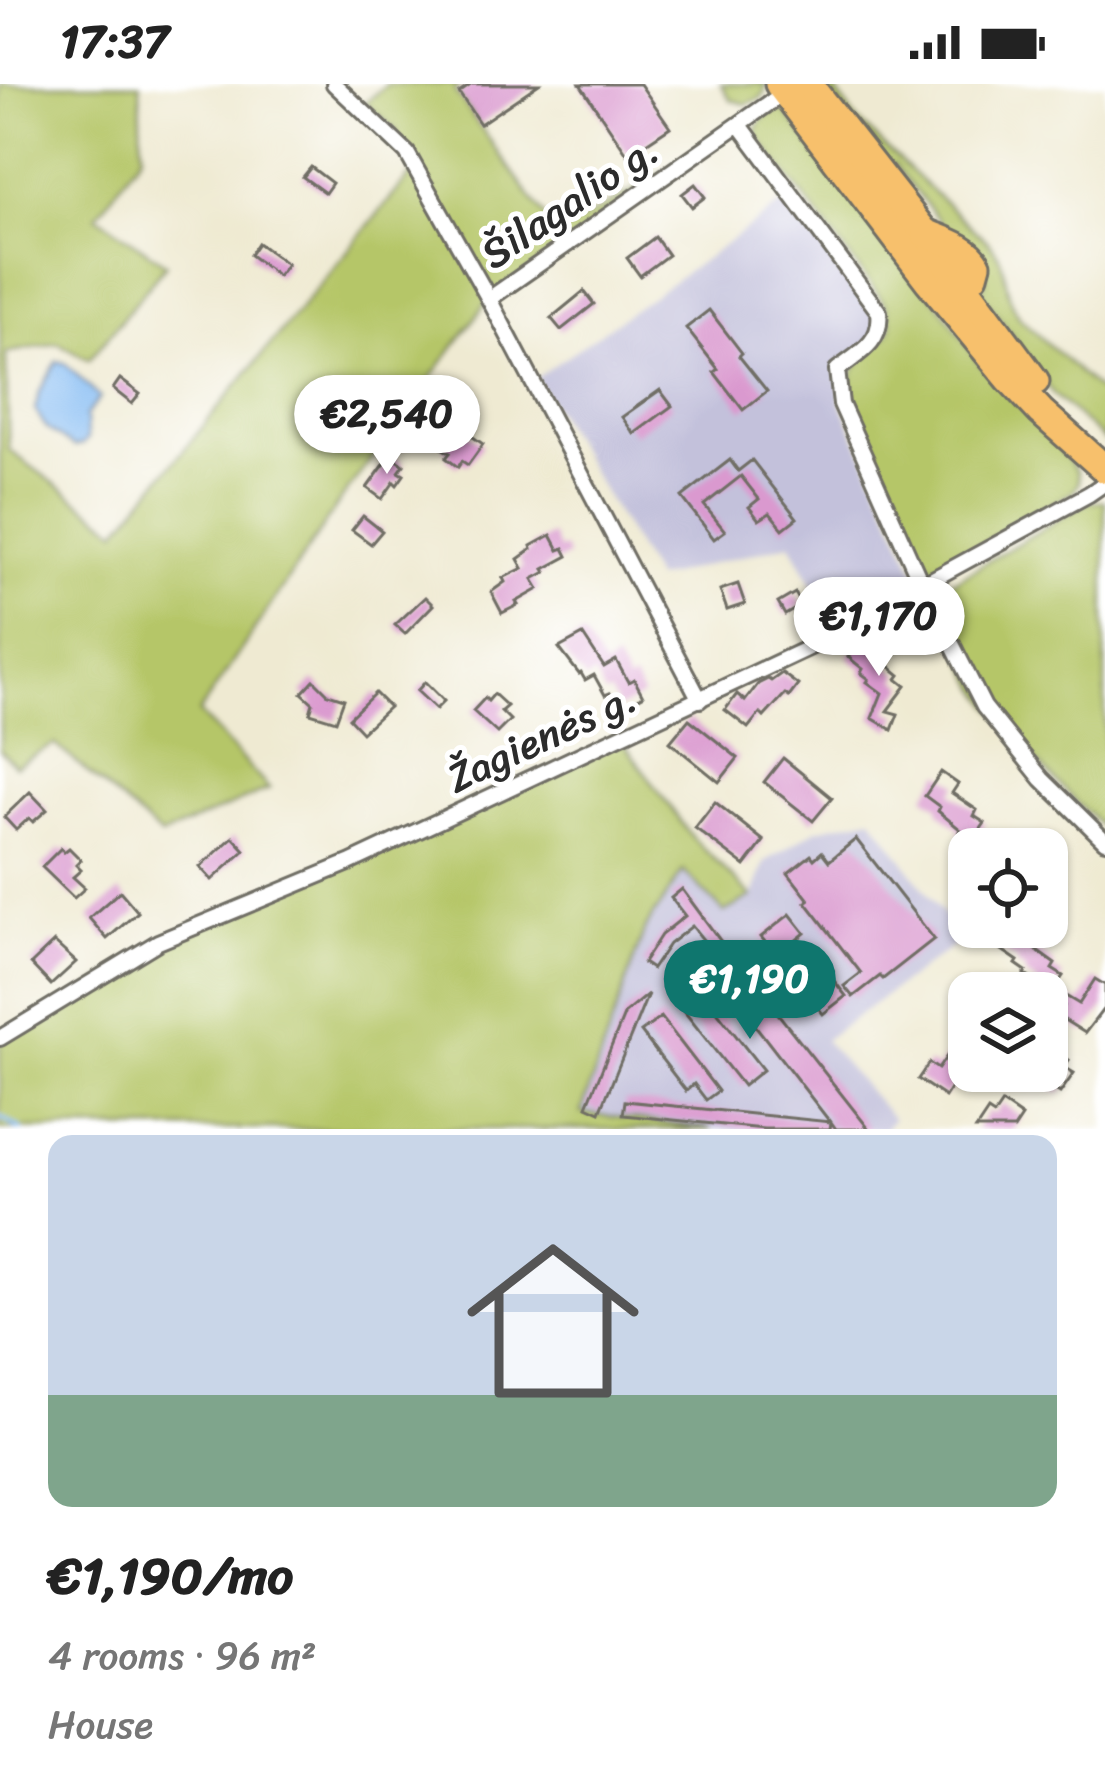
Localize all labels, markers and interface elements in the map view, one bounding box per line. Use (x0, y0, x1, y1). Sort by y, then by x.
text: 17:37 (60, 2, 169, 82)
street label: Šilagalio g. (465, 114, 674, 289)
pin: €2,540 (289, 375, 485, 477)
text: €2,540 (321, 379, 453, 448)
pin: €1,170 (781, 577, 977, 679)
text: €1,170 (821, 581, 937, 650)
street label: Žagienės g. (434, 661, 649, 814)
map controls (948, 828, 1068, 1092)
button: locate (948, 828, 1068, 948)
pin: €1,190 (652, 940, 848, 1042)
text: €1,190 (691, 944, 809, 1013)
button: layers (948, 972, 1068, 1092)
icon: home (445, 1213, 661, 1429)
text: €1,190/mo (48, 1531, 293, 1621)
text: 4 rooms · 96 m² (48, 1621, 316, 1690)
text: House (48, 1690, 153, 1759)

